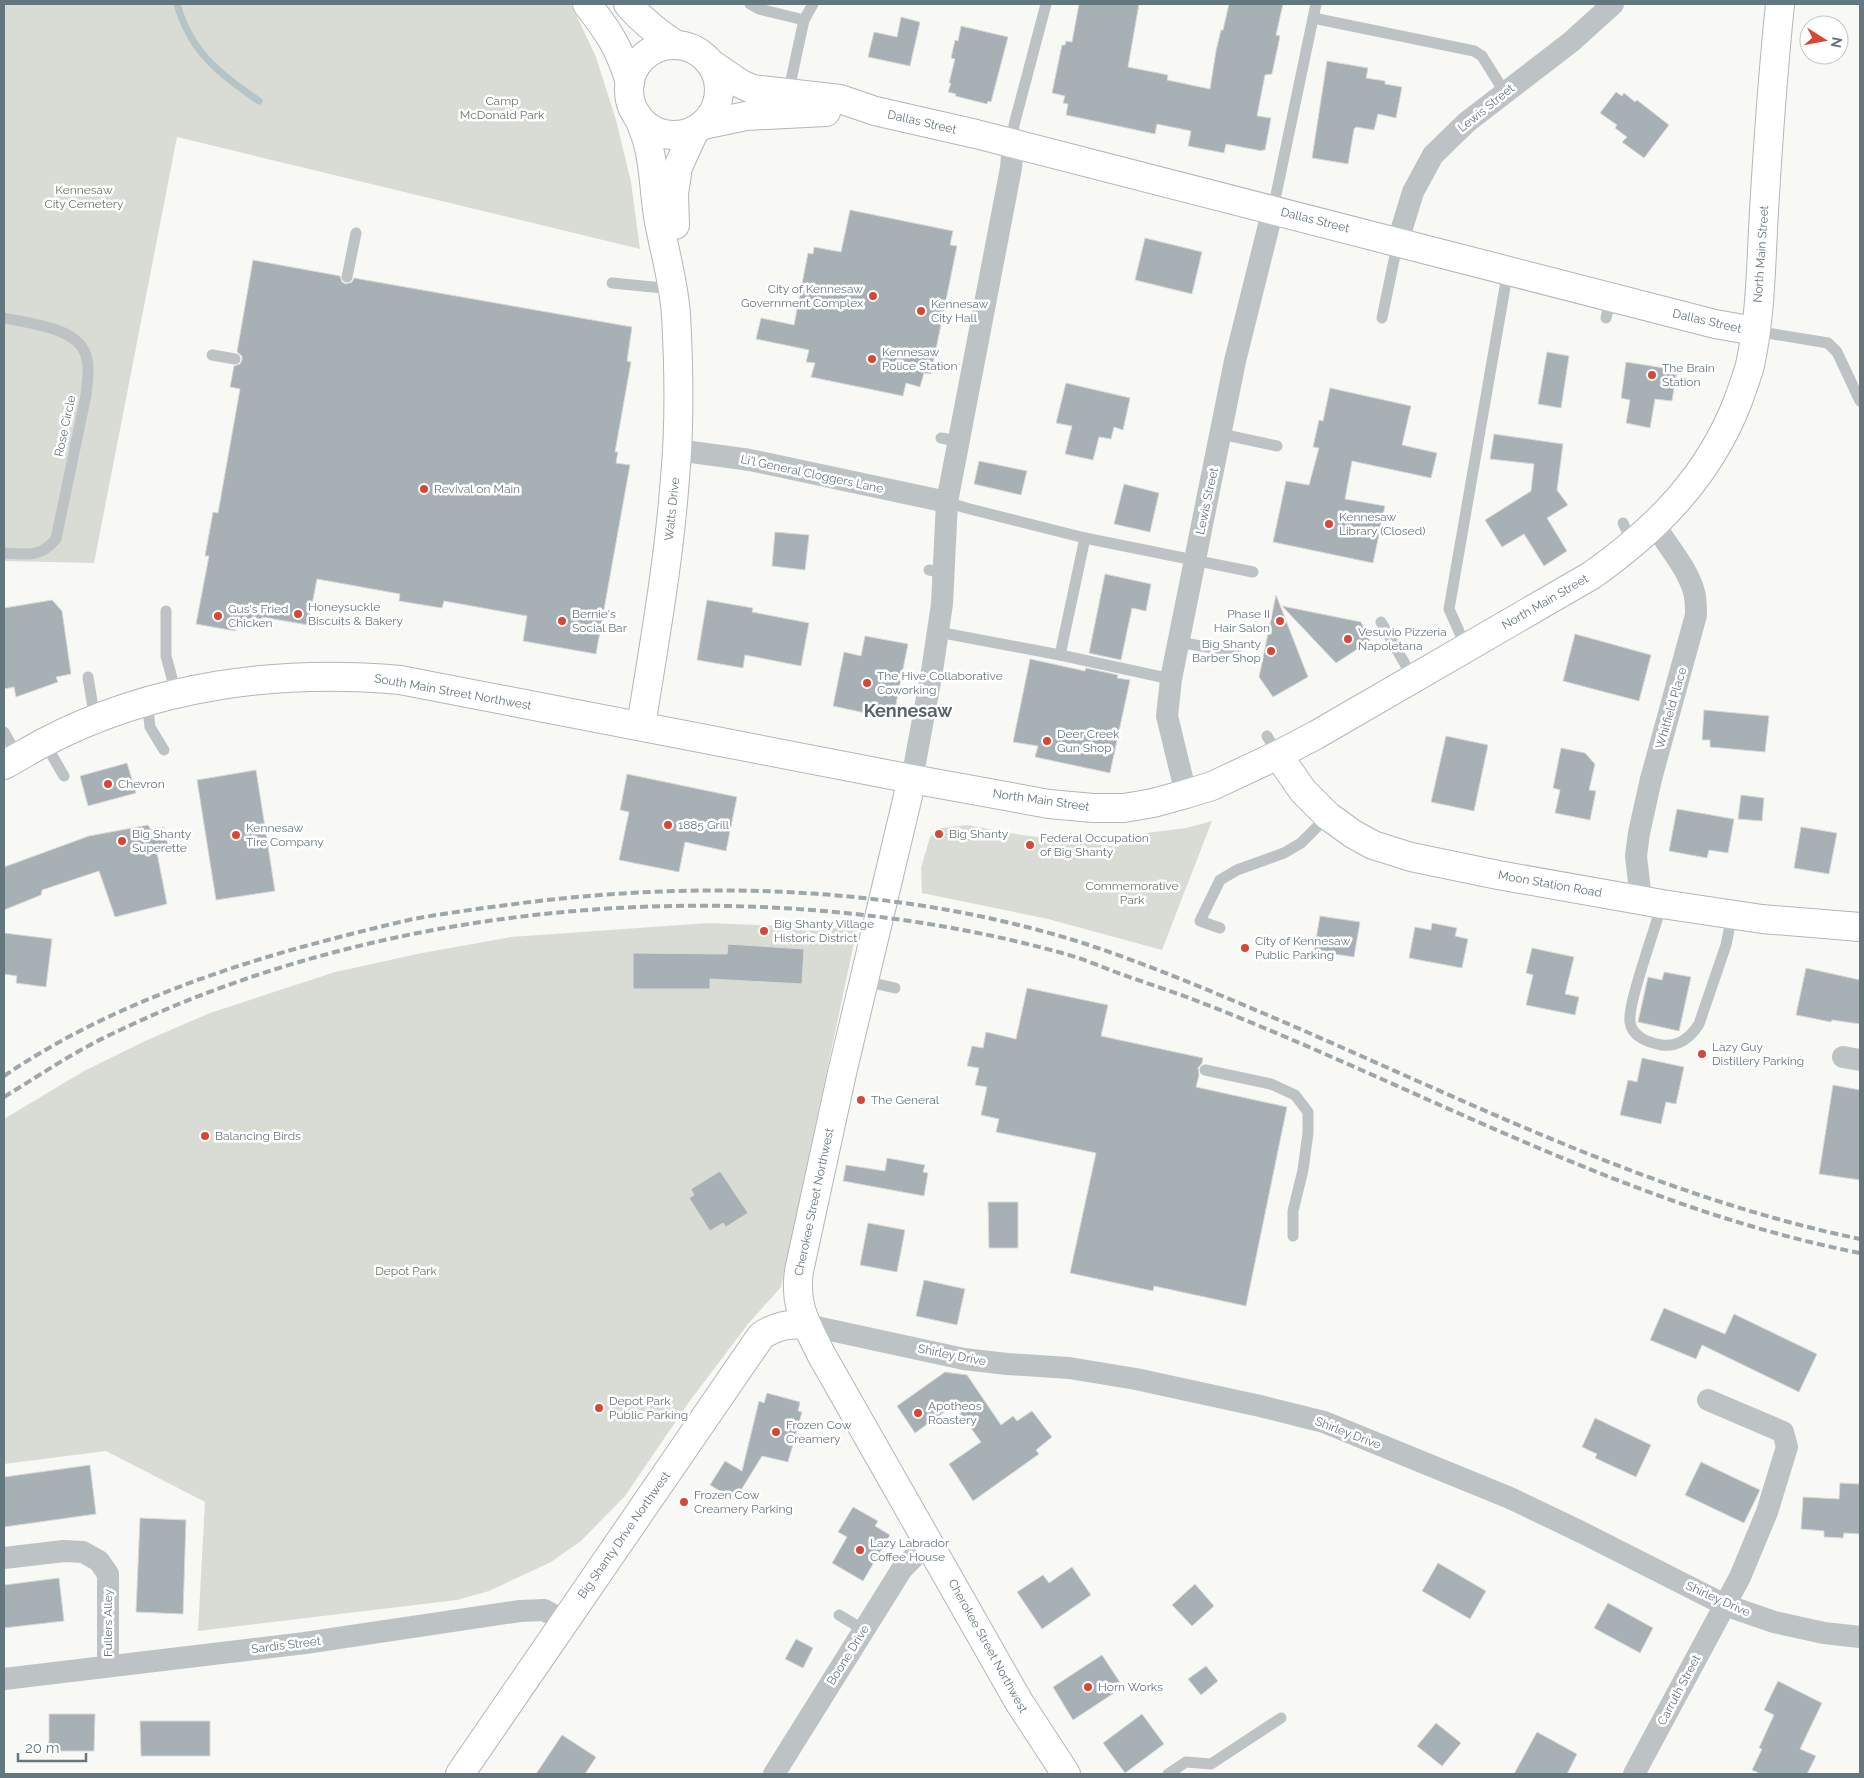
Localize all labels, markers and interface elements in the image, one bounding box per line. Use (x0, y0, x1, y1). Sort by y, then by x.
north arrow (1799, 15, 1849, 65)
text: N (1828, 36, 1846, 49)
street label: Lewis Street (1455, 81, 1517, 135)
park label: Camp McDonald Park (460, 94, 545, 122)
street label: Dallas Street (886, 107, 958, 137)
park label: Kennesaw City Cemetery (44, 183, 124, 211)
street label: Dallas Street (1279, 205, 1351, 235)
street label: North Main Street (1751, 205, 1771, 303)
place label: City of Kennesaw Government Complex (741, 282, 863, 310)
marker: City of Kennesaw Government Complex (867, 290, 879, 302)
place label: Kennesaw City Hall (931, 297, 989, 325)
marker: Kennesaw City Hall (915, 305, 927, 317)
street label: Dallas Street (1671, 306, 1743, 336)
place label: Kennesaw Police Station (882, 345, 957, 373)
marker: Kennesaw Police Station (866, 353, 878, 365)
place label: The Brain Station (1662, 361, 1715, 389)
marker: The Brain Station (1646, 369, 1658, 381)
street label: Rose Circle (52, 394, 78, 458)
street label: Li'l General Cloggers Lane (739, 452, 885, 496)
street label: Lewis Street (1193, 466, 1221, 536)
street label: Watts Drive (662, 476, 682, 542)
place label: Revival on Main (434, 482, 520, 496)
marker: Revival on Main (418, 483, 430, 495)
place label: Kennesaw Library (Closed) (1339, 510, 1425, 538)
marker: Kennesaw Library (Closed) (1323, 518, 1335, 530)
street label: North Main Street (1499, 572, 1591, 632)
place label: Honeysuckle Biscuits & Bakery (308, 600, 404, 628)
place label: Gus's Fried Chicken (228, 602, 289, 630)
place label: Bernie's Social Bar (572, 607, 628, 635)
place label: Phase II Hair Salon (1214, 607, 1270, 635)
marker: Honeysuckle Biscuits & Bakery (292, 608, 304, 620)
marker: Gus's Fried Chicken (212, 610, 224, 622)
marker: Bernie's Social Bar (556, 615, 568, 627)
marker: Phase II Hair Salon (1274, 615, 1286, 627)
place label: Vesuvio Pizzeria Napoletana (1358, 625, 1447, 653)
marker: Vesuvio Pizzeria Napoletana (1342, 633, 1354, 645)
place label: Big Shanty Barber Shop (1192, 637, 1261, 665)
marker: Big Shanty Barber Shop (1265, 645, 1277, 657)
street label: Whitfield Place (1653, 666, 1689, 750)
place label: The Hive Collaborative Coworking (877, 669, 1003, 697)
street label: South Main Street Northwest (373, 671, 533, 713)
marker: The Hive Collaborative Coworking (861, 677, 873, 689)
district label: Kennesaw (864, 700, 953, 721)
place label: Deer Creek Gun Shop (1057, 727, 1120, 755)
marker: Deer Creek Gun Shop (1041, 735, 1053, 747)
place label: Chevron (118, 777, 165, 791)
marker: Chevron (102, 778, 114, 790)
street label: North Main Street (992, 786, 1090, 814)
place label: 1885 Grill (678, 818, 730, 832)
marker: 1885 Grill (662, 819, 674, 831)
place label: Kennesaw Tire Company (246, 821, 324, 849)
place label: Big Shanty Superette (132, 827, 192, 855)
place label: Big Shanty (949, 827, 1009, 841)
marker: Big Shanty (933, 828, 945, 840)
marker: Kennesaw Tire Company (230, 829, 242, 841)
place label: Federal Occupation of Big Shanty (1040, 831, 1149, 859)
marker: Big Shanty Superette (116, 835, 128, 847)
marker: Federal Occupation of Big Shanty (1024, 839, 1036, 851)
street label: Moon Station Road (1497, 868, 1603, 900)
park label: Commemorative Park (1085, 879, 1179, 907)
place label: Big Shanty Village Historic District (774, 917, 874, 945)
marker: Big Shanty Village Historic District (758, 925, 770, 937)
place label: City of Kennesaw Public Parking (1255, 934, 1350, 962)
marker: City of Kennesaw Public Parking (1239, 942, 1251, 954)
place label: Lazy Guy Distillery Parking (1712, 1040, 1804, 1068)
marker: Lazy Guy Distillery Parking (1696, 1048, 1708, 1060)
place label: The General (871, 1093, 940, 1107)
marker: The General (855, 1094, 867, 1106)
street label: Cherokee Street Northwest (791, 1127, 837, 1277)
place label: Balancing Birds (215, 1129, 301, 1143)
marker: Balancing Birds (199, 1130, 211, 1142)
park label: Depot Park (375, 1264, 437, 1278)
street label: Shirley Drive (917, 1342, 987, 1368)
place label: Depot Park Public Parking (609, 1394, 688, 1422)
place label: Apotheos Roastery (928, 1399, 982, 1427)
marker: Depot Park Public Parking (593, 1402, 605, 1414)
marker: Apotheos Roastery (912, 1407, 924, 1419)
street label: Shirley Drive (1313, 1414, 1383, 1452)
place label: Frozen Cow Creamery (786, 1418, 852, 1446)
marker: Frozen Cow Creamery (770, 1426, 782, 1438)
street label: Big Shanty Drive Northwest (575, 1469, 673, 1601)
place label: Frozen Cow Creamery Parking (694, 1488, 793, 1516)
marker: Frozen Cow Creamery Parking (678, 1496, 690, 1508)
place label: Lazy Labrador Coffee House (870, 1536, 950, 1564)
marker: Lazy Labrador Coffee House (854, 1544, 866, 1556)
street label: Cherokee Street Northwest (945, 1577, 1031, 1715)
street label: Shirley Drive (1684, 1579, 1752, 1619)
street label: Fullers Alley (101, 1588, 115, 1657)
street label: Boone Drive (824, 1622, 872, 1688)
street label: Sardis Street (250, 1634, 322, 1656)
street label: Carruth Street (1655, 1652, 1703, 1728)
place label: Horn Works (1098, 1680, 1163, 1694)
marker: Horn Works (1082, 1681, 1094, 1693)
scale bar (18, 1730, 85, 1762)
text: 20 m (25, 1739, 60, 1757)

